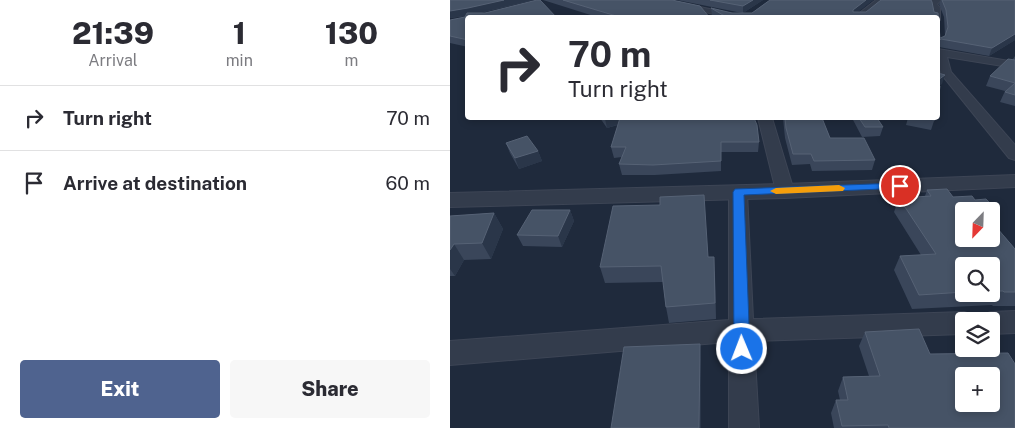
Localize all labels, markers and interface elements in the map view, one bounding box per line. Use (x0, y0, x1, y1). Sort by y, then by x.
text: 21:39 (72, 15, 154, 51)
text: 1 (233, 15, 246, 51)
text: 130 (325, 15, 378, 51)
text: 70 m (568, 34, 651, 75)
icon: right (485, 35, 550, 100)
text: Arrival (88, 51, 138, 70)
text: min (226, 51, 253, 70)
text: m (345, 51, 358, 70)
text: Turn right (568, 76, 668, 102)
icon: right (20, 104, 48, 132)
text: Turn right (63, 107, 152, 129)
text: 70 m (386, 107, 430, 129)
pin (879, 165, 921, 207)
icon: arrive (20, 169, 48, 197)
text: Arrive at destination (63, 172, 247, 194)
text: 60 m (386, 172, 430, 194)
icon: arrive (886, 172, 914, 200)
north arrow (955, 202, 1000, 248)
map controls (955, 202, 1000, 412)
button: search (955, 257, 1000, 302)
button: layers (955, 312, 1000, 357)
position arrow (715, 322, 767, 374)
button: Exit (20, 360, 220, 418)
button: Share (230, 360, 430, 418)
button: + (955, 367, 1000, 412)

